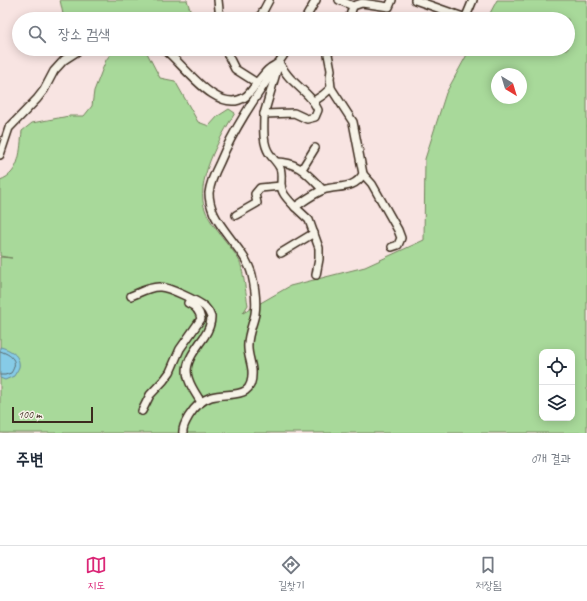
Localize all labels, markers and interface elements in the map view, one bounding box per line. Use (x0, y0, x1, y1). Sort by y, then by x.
search box (12, 12, 575, 56)
icon: search (26, 23, 48, 45)
text: 장소 검색 (58, 25, 110, 44)
north arrow (491, 68, 527, 104)
map controls (539, 349, 575, 421)
button: locate (539, 349, 575, 385)
button: layers (539, 385, 575, 421)
scale bar (12, 405, 93, 424)
text: 100 m (18, 407, 42, 421)
text: 주변 (16, 449, 43, 470)
text: 0개 결과 (531, 451, 571, 467)
tab: 지도 (85, 554, 107, 593)
tab: 길찾기 (278, 554, 305, 593)
tab: 저장됨 (475, 554, 502, 593)

